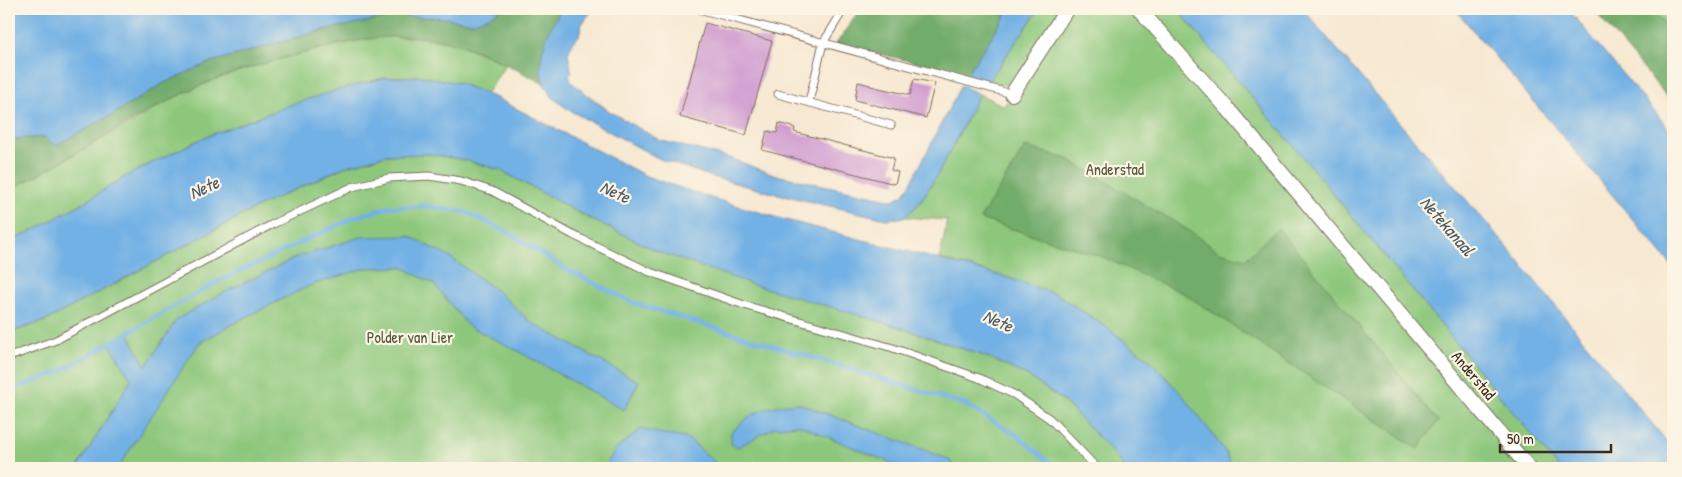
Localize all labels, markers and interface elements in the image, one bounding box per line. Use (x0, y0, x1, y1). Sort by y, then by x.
park label: Anderstad (1086, 158, 1144, 180)
water label: Nete (185, 170, 223, 205)
water label: Nete (596, 174, 635, 209)
water label: Netekanaal (1414, 190, 1481, 262)
water label: Nete (979, 303, 1018, 338)
park label: Polder van Lier (367, 326, 453, 348)
street label: Anderstad (1447, 346, 1501, 404)
scale bar (1500, 422, 1611, 454)
text: 50 m (1507, 428, 1534, 449)

